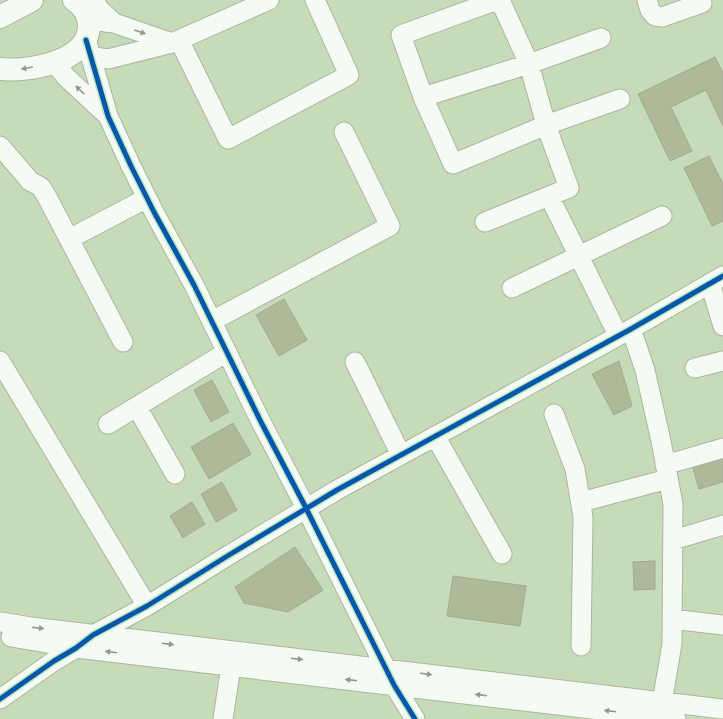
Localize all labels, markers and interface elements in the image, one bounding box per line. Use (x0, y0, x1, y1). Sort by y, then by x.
one-way arrow (135, 29, 147, 35)
one-way arrow (21, 65, 33, 71)
one-way arrow (75, 85, 85, 95)
one-way arrow (32, 625, 45, 631)
one-way arrow (162, 640, 174, 647)
one-way arrow (105, 649, 117, 655)
one-way arrow (291, 656, 303, 662)
one-way arrow (420, 671, 432, 677)
one-way arrow (345, 677, 357, 683)
one-way arrow (474, 692, 487, 699)
one-way arrow (604, 708, 616, 714)

